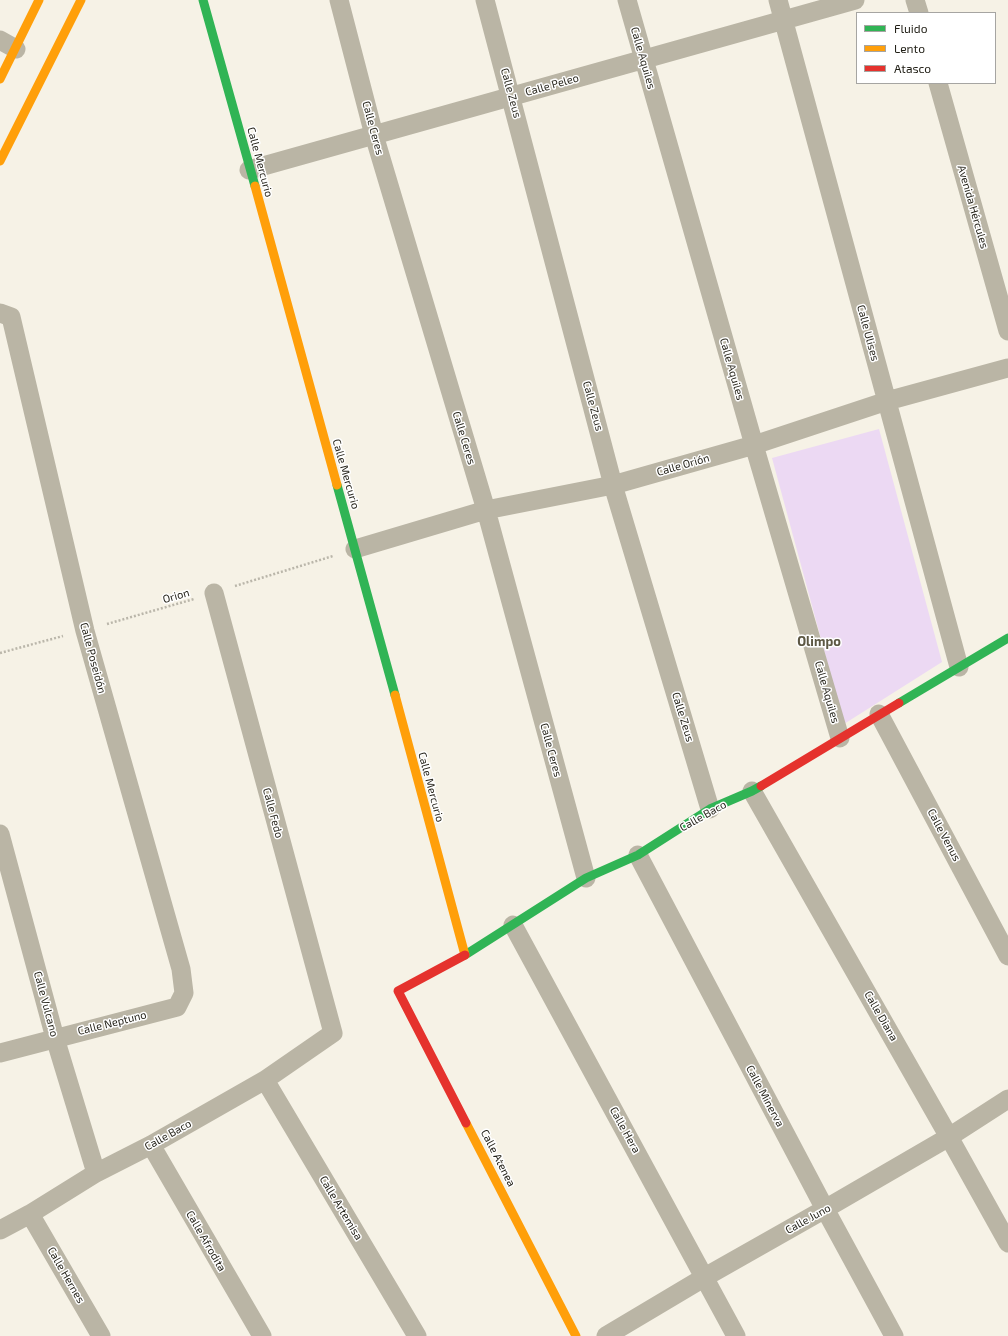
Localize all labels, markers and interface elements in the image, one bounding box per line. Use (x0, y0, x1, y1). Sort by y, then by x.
legend (856, 12, 996, 84)
text: Fluido (894, 21, 928, 35)
street label: Calle Aquiles (628, 25, 658, 91)
text: Lento (894, 41, 925, 55)
text: Atasco (894, 61, 931, 75)
street label: Calle Zeus (498, 67, 524, 119)
street label: Calle Peleo (524, 71, 580, 99)
street label: Calle Ceres (359, 100, 387, 156)
street label: Calle Mercurio (244, 125, 276, 199)
street label: Avenida Hércules (955, 164, 991, 250)
street label: Calle Ulises (854, 303, 882, 363)
street label: Calle Aquiles (717, 336, 747, 402)
street label: Calle Zeus (580, 380, 606, 432)
street label: Calle Ceres (450, 410, 478, 466)
street label: Calle Mercurio (330, 438, 362, 510)
street label: Calle Orión (655, 451, 711, 479)
street label: Orion (161, 586, 191, 606)
street label: Calle Poseidón (77, 621, 109, 695)
district label: Olimpo (797, 634, 841, 650)
street label: Calle Aquiles (812, 659, 842, 725)
street label: Calle Zeus (669, 691, 697, 743)
street label: Calle Ceres (537, 722, 565, 778)
street label: Calle Mercurio (415, 750, 447, 824)
street label: Calle Fedo (260, 786, 286, 840)
street label: Calle Baco (677, 798, 729, 834)
street label: Calle Venus (925, 806, 963, 864)
street label: Calle Vulcano (31, 970, 61, 1038)
street label: Calle Diana (861, 989, 901, 1043)
street label: Calle Neptuno (76, 1008, 148, 1038)
street label: Calle Minerva (743, 1063, 787, 1129)
street label: Calle Hera (607, 1105, 643, 1155)
street label: Calle Baco (142, 1117, 194, 1153)
street label: Calle Atenea (478, 1127, 518, 1189)
street label: Calle Artemisa (317, 1174, 365, 1242)
street label: Calle Juno (783, 1201, 833, 1237)
street label: Calle Afrodita (183, 1208, 229, 1274)
street label: Calle Hernes (45, 1245, 87, 1305)

